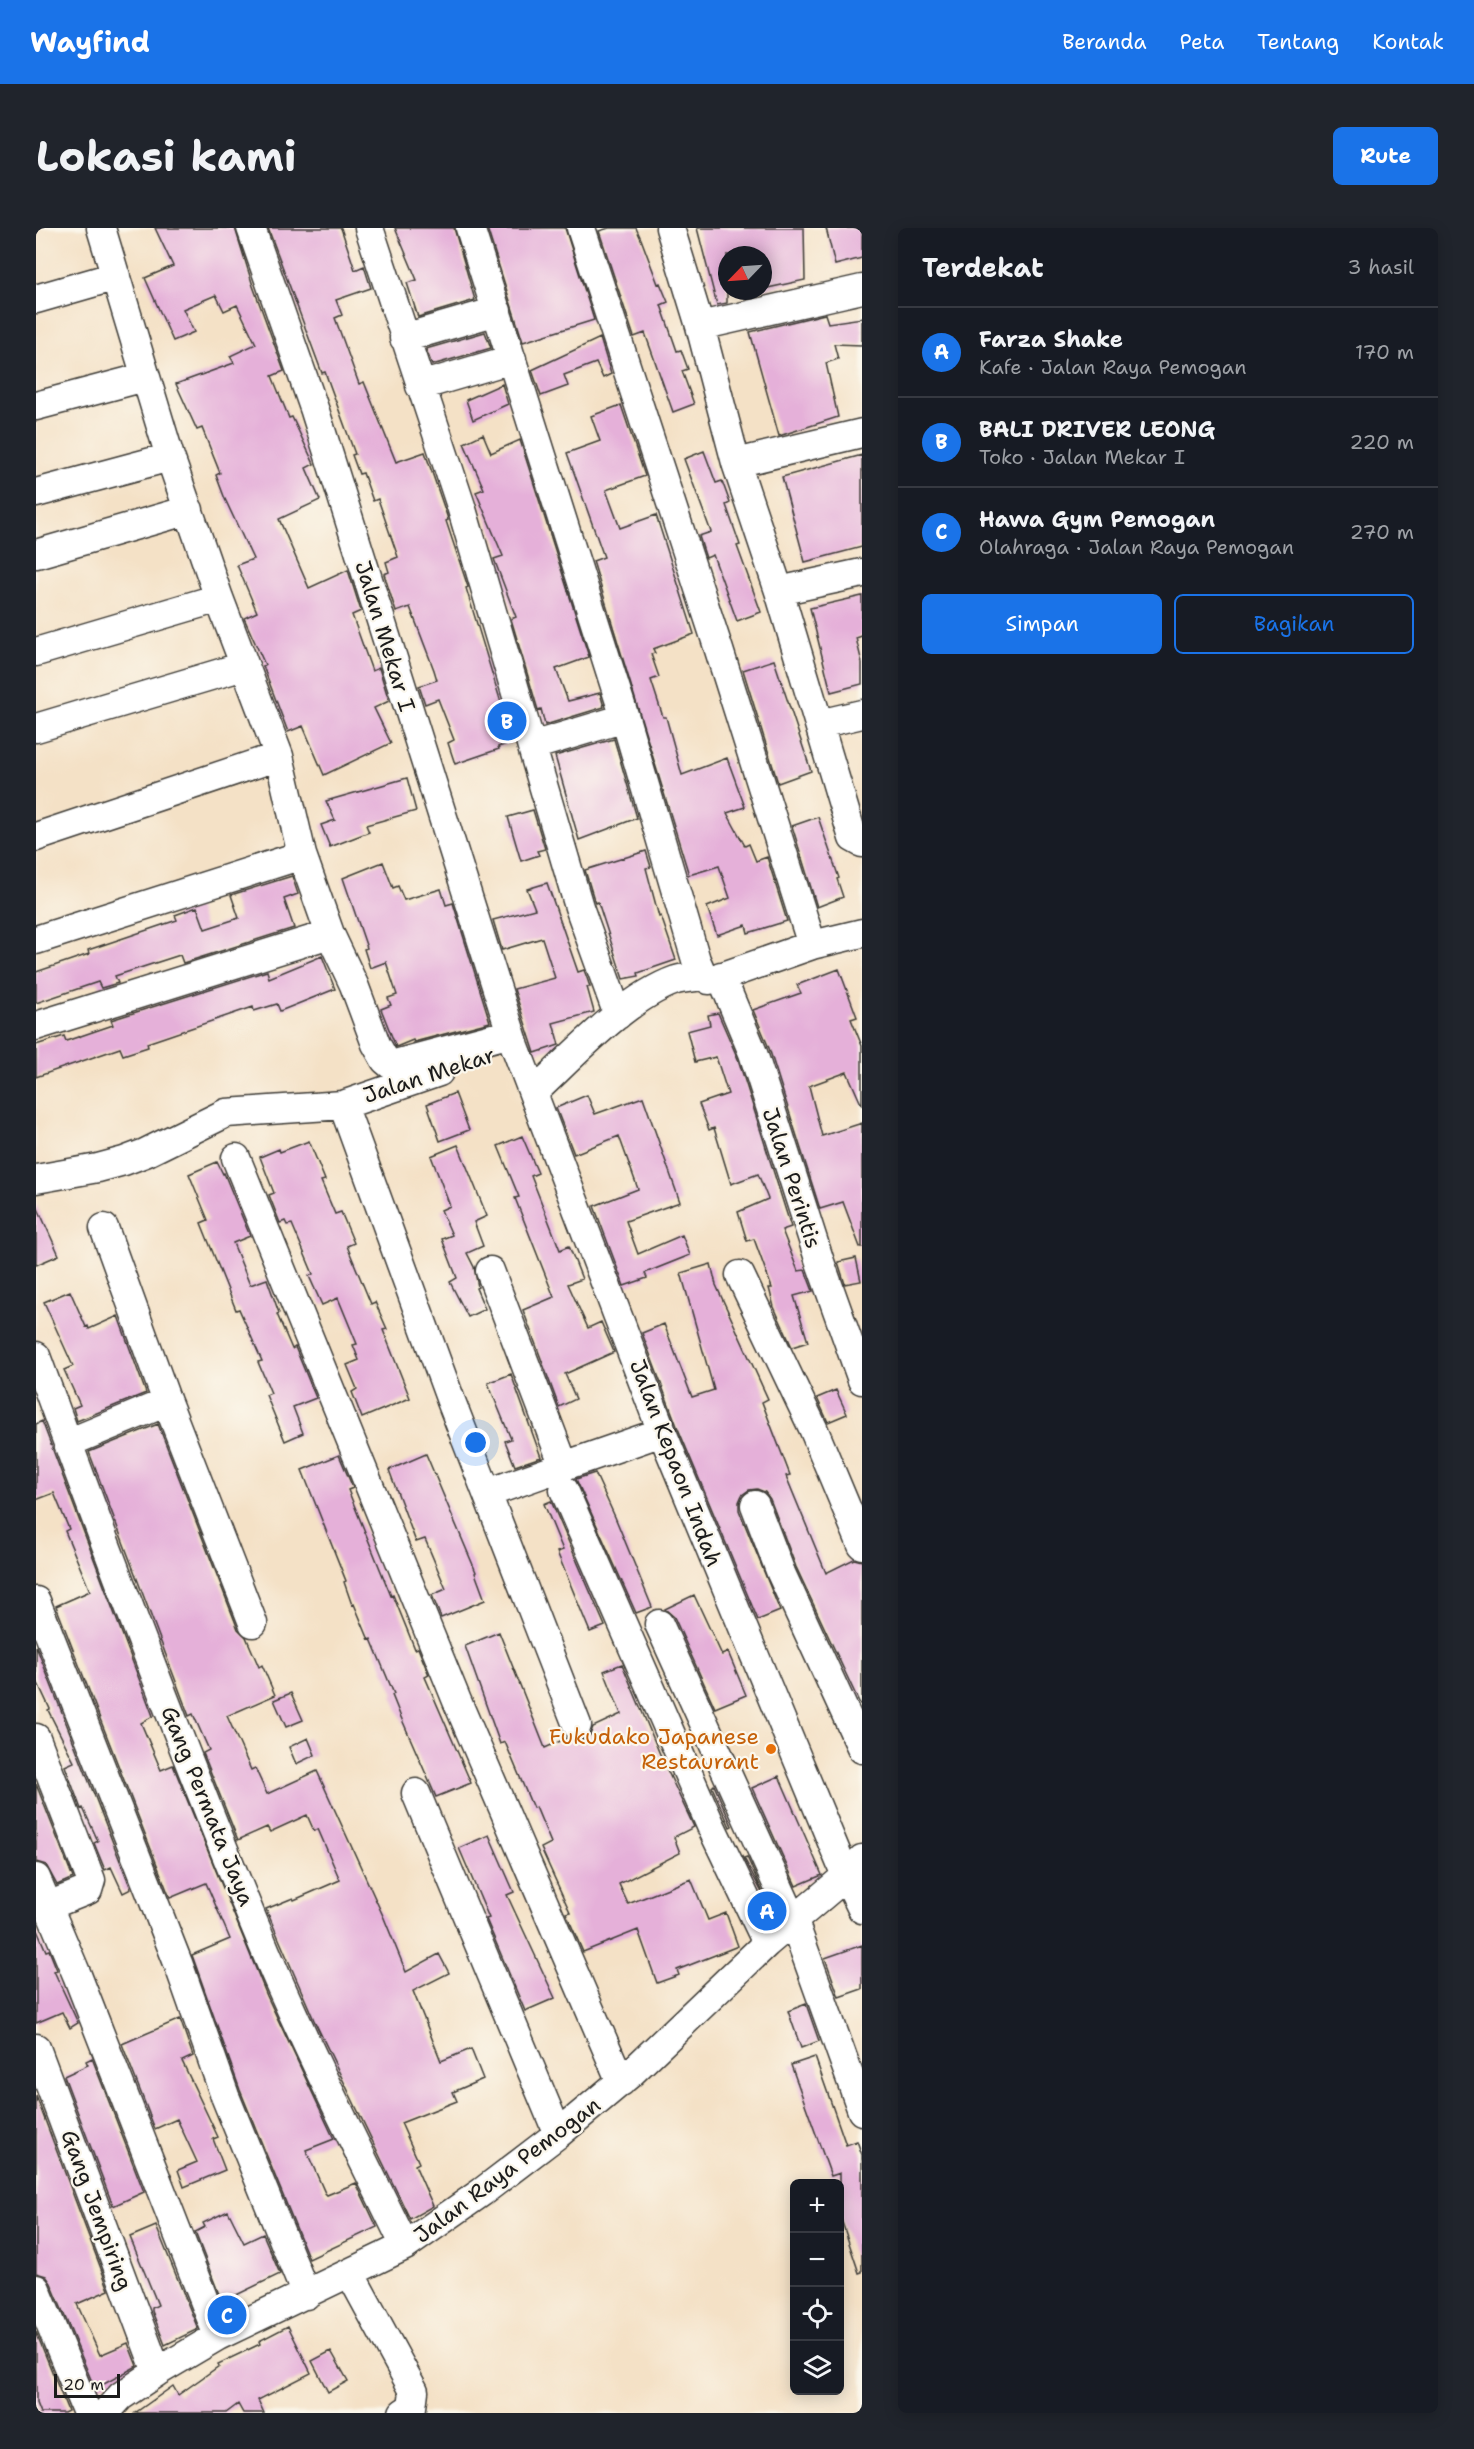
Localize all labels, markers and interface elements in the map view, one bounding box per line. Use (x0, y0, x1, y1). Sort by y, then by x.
text: Wayfind (30, 23, 150, 61)
text: Beranda (1062, 28, 1147, 56)
text: Peta (1180, 28, 1224, 56)
text: Tentang (1257, 28, 1339, 56)
text: Kontak (1372, 28, 1444, 56)
button: Rute (1333, 127, 1438, 185)
text: Lokasi kami (36, 128, 297, 184)
north arrow (718, 246, 772, 300)
text: Terdekat (922, 250, 1044, 285)
text: 3 hasil (1348, 254, 1414, 280)
text: Farza Shake (979, 325, 1123, 354)
text: A (934, 339, 949, 365)
text: 170 m (1355, 339, 1414, 365)
text: Kafe · Jalan Raya Pemogan (979, 354, 1247, 380)
text: BALI DRIVER LEONG (979, 415, 1215, 444)
text: B (935, 429, 948, 455)
text: 220 m (1350, 429, 1414, 455)
text: Toko · Jalan Mekar I (979, 444, 1185, 470)
text: Hawa Gym Pemogan (979, 505, 1215, 534)
text: C (935, 519, 948, 545)
text: 270 m (1350, 519, 1414, 545)
text: Olahraga · Jalan Raya Pemogan (979, 534, 1294, 560)
street label: Jalan Mekar I (348, 557, 422, 715)
button: Simpan (922, 594, 1162, 654)
button: Bagikan (1174, 594, 1414, 654)
pin: B (488, 698, 526, 744)
street label: Jalan Mekar (359, 1040, 499, 1110)
street label: Jalan Perintis (756, 1104, 828, 1252)
street label: Jalan Kepaon Indah (623, 1355, 729, 1571)
your location (461, 1428, 490, 1457)
street label: Gang Permata Jaya (155, 1702, 261, 1911)
place label: Fukudako Japanese Restaurant (549, 1722, 759, 1776)
marker: Fukudako Japanese Restaurant (764, 1742, 778, 1756)
pin: A (748, 1888, 786, 1934)
street label: Jalan Raya Pemogan (408, 2090, 606, 2250)
street label: Gang Jempiring (54, 2126, 140, 2294)
map controls (790, 2179, 844, 2395)
button: + (790, 2179, 844, 2233)
button: − (790, 2233, 844, 2287)
button: locate (790, 2287, 844, 2341)
pin: C (208, 2292, 246, 2338)
button: layers (790, 2341, 844, 2395)
scale bar (54, 2371, 120, 2398)
text: 20 m (63, 2374, 104, 2395)

